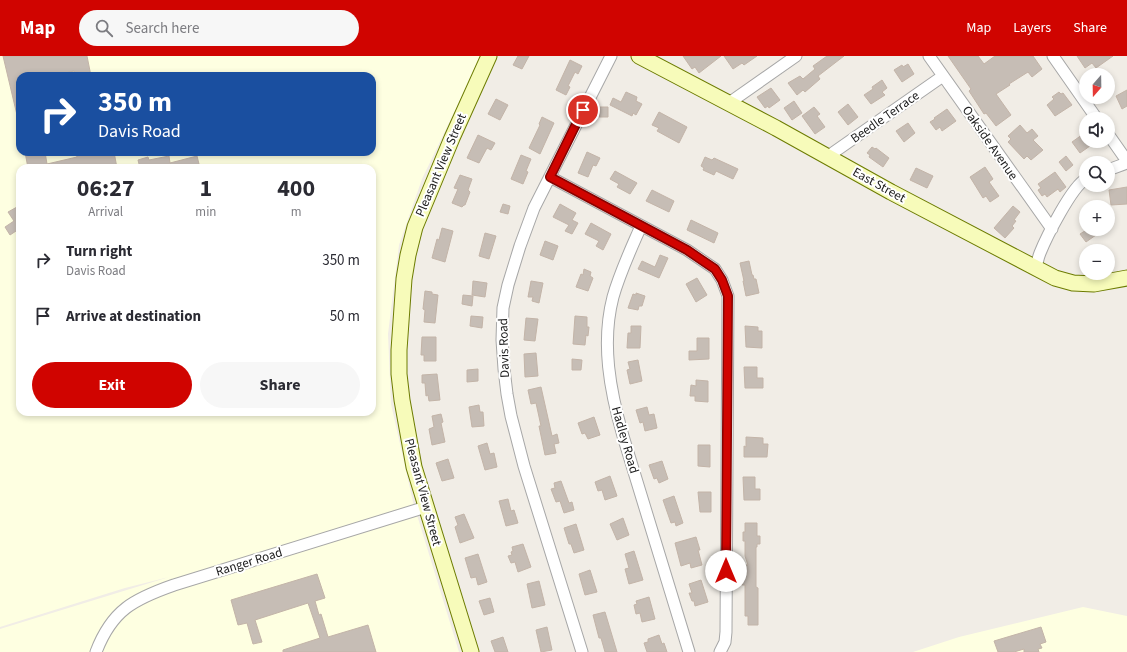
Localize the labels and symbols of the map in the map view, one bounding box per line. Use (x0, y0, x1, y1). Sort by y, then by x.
north arrow (1079, 68, 1115, 104)
street label: Beedle Terrace (847, 87, 923, 147)
pin (566, 93, 600, 127)
street label: Oakside Avenue (958, 102, 1022, 184)
street label: Pleasant View Street (411, 110, 471, 219)
street label: East Street (849, 163, 909, 207)
street label: Davis Road (494, 318, 514, 378)
street label: Hadley Road (607, 405, 643, 475)
street label: Pleasant View Street (400, 436, 446, 548)
street label: Ranger Road (213, 543, 285, 581)
position arrow (705, 550, 747, 592)

